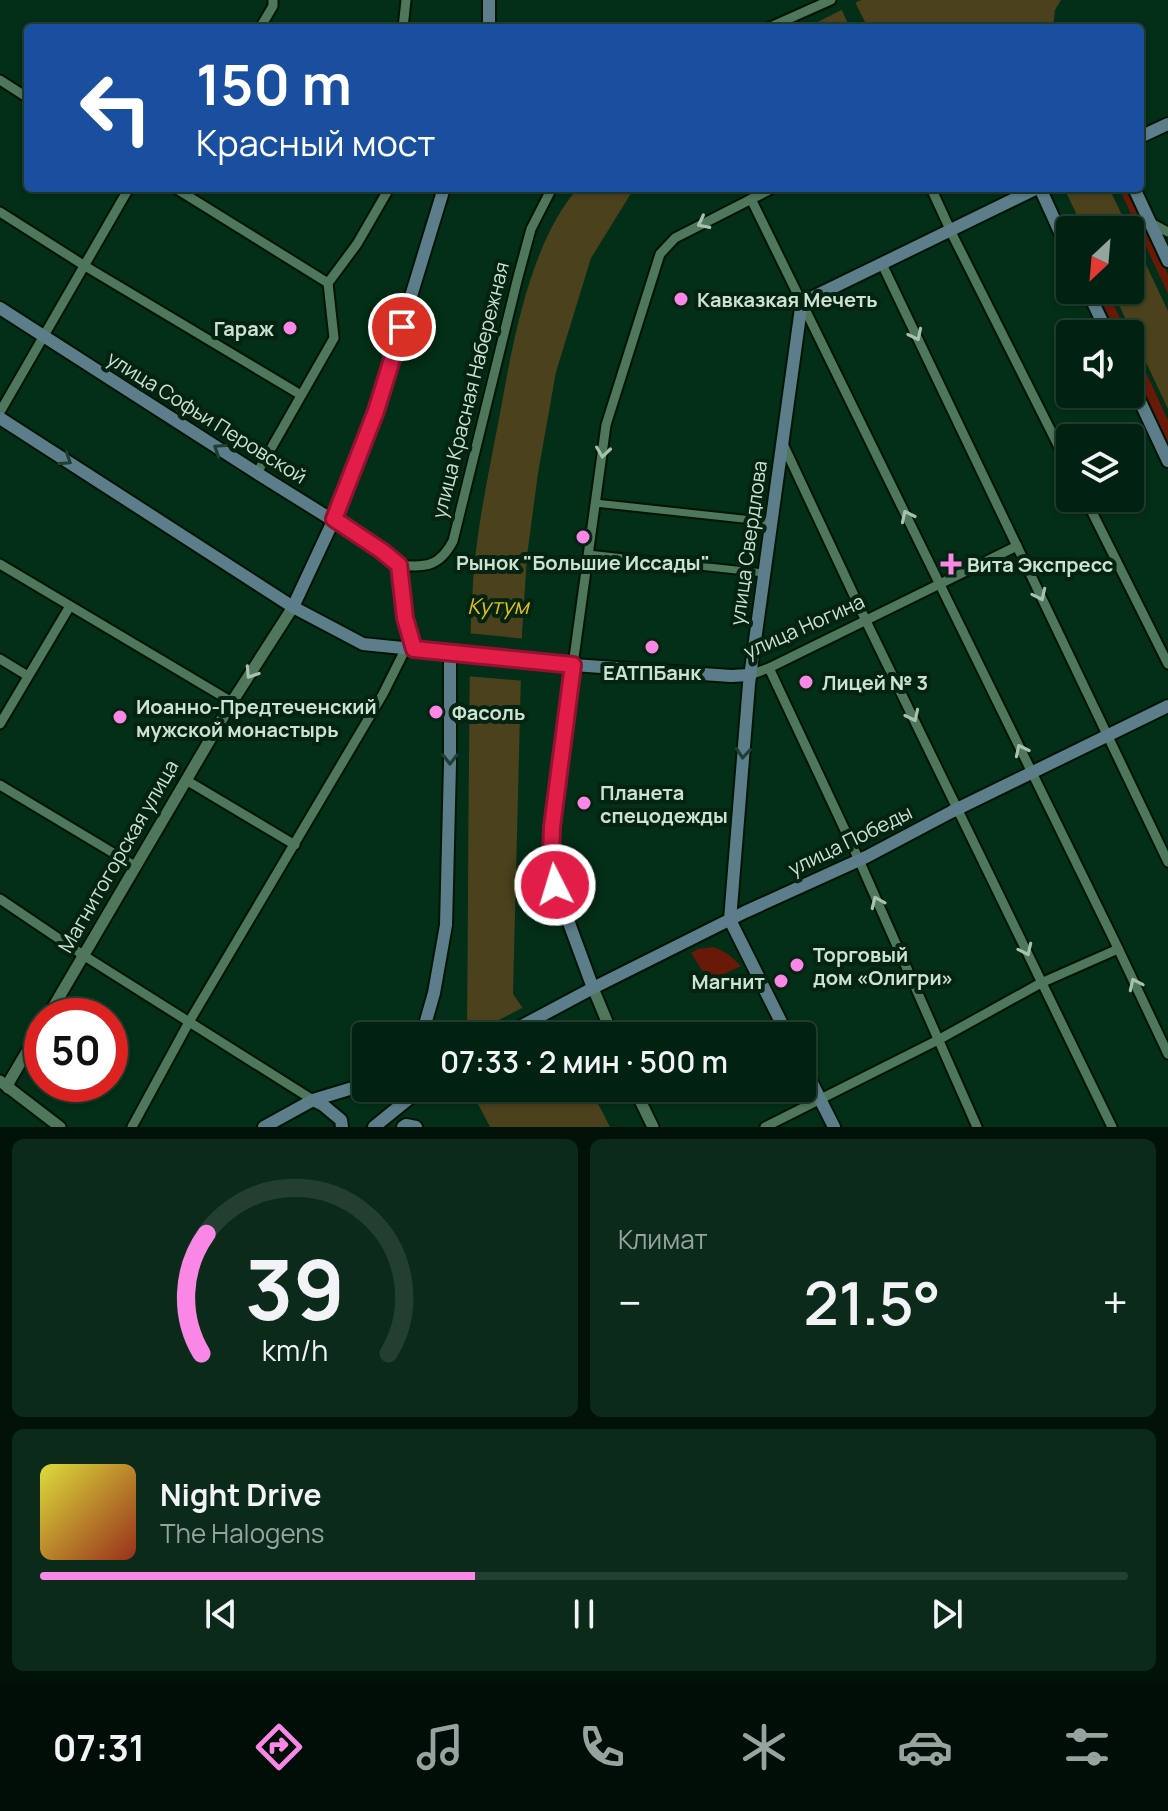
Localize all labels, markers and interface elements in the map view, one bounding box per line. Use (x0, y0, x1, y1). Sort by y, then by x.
text: 150 m (196, 45, 352, 122)
icon: left (64, 56, 168, 160)
text: Красный мост (196, 118, 436, 167)
one-way arrow (697, 213, 712, 229)
north arrow (1056, 216, 1144, 304)
map controls (1056, 216, 1144, 512)
street label: улица Красная Набережная (425, 259, 515, 521)
place label: Кавказкая Мечеть (697, 286, 878, 313)
marker: Кавказкая Мечеть (672, 290, 690, 308)
pin (368, 293, 436, 361)
icon: arrive (380, 305, 424, 349)
place label: Гараж (214, 315, 275, 342)
marker: Гараж (281, 319, 299, 337)
button: sound (1056, 320, 1144, 408)
one-way arrow (906, 326, 922, 341)
street label: улица Софьи Перовской (102, 344, 312, 490)
button: layers (1056, 424, 1144, 512)
one-way arrow (213, 444, 228, 459)
one-way arrow (594, 445, 611, 458)
one-way arrow (57, 451, 71, 466)
street label: улица Свердлова (723, 459, 773, 627)
one-way arrow (901, 510, 917, 525)
marker: Рынок "Большие Иссады" (574, 528, 592, 546)
place label: Рынок "Большие Иссады" (456, 549, 710, 576)
place label: Вита Экспресс (967, 551, 1113, 578)
marker: Вита Экспресс (942, 555, 960, 573)
one-way arrow (1030, 586, 1046, 601)
street label: улица Ногина (739, 587, 869, 665)
water label: Кутум (467, 591, 531, 621)
marker: ЕАТПБанк (643, 638, 661, 656)
place label: ЕАТПБанк (603, 659, 702, 686)
one-way arrow (245, 664, 260, 678)
place label: Лицей № 3 (822, 669, 928, 696)
marker: Лицей № 3 (797, 673, 815, 691)
place label: Иоанно-Предтеченский мужской монастырь (136, 693, 377, 743)
place label: Фасоль (452, 699, 525, 726)
marker: Фасоль (427, 703, 445, 721)
one-way arrow (903, 707, 919, 722)
marker: Иоанно-Предтеченский мужской монастырь (111, 708, 129, 726)
one-way arrow (1015, 743, 1031, 758)
one-way arrow (735, 747, 752, 760)
one-way arrow (441, 753, 459, 766)
street label: Магнитогорская улица (52, 755, 184, 957)
place label: Планета спецодежды (600, 779, 728, 829)
marker: Планета спецодежды (575, 794, 593, 812)
street label: улица Победы (783, 798, 917, 882)
position arrow (513, 843, 597, 927)
one-way arrow (871, 896, 887, 910)
place label: Торговый дом «Олигри» (813, 941, 953, 991)
one-way arrow (1016, 942, 1032, 956)
marker: Торговый дом «Олигри» (788, 956, 806, 974)
place label: Магнит (692, 968, 765, 995)
marker: Магнит (772, 972, 790, 990)
one-way arrow (1129, 977, 1145, 992)
speed limit sign: 50 (24, 998, 128, 1102)
text: 07:33 · 2 мин · 500 m (440, 1041, 728, 1082)
text: Климат (618, 1221, 708, 1257)
text: 39 (245, 1231, 345, 1345)
text: 21.5° (804, 1261, 941, 1343)
text: − (618, 1272, 642, 1332)
text: + (1103, 1272, 1128, 1332)
text: km/h (262, 1331, 328, 1370)
text: Night Drive (160, 1474, 322, 1515)
text: The Halogens (160, 1515, 324, 1551)
icon: previous (199, 1592, 243, 1636)
icon: pause (562, 1592, 606, 1636)
icon: next (925, 1592, 969, 1636)
icon: directions (251, 1719, 307, 1775)
icon: music (412, 1719, 468, 1775)
icon: phone (574, 1719, 630, 1775)
icon: climate (736, 1719, 792, 1775)
icon: car (897, 1719, 953, 1775)
icon: filters (1059, 1719, 1115, 1775)
text: 07:31 (53, 1723, 145, 1772)

